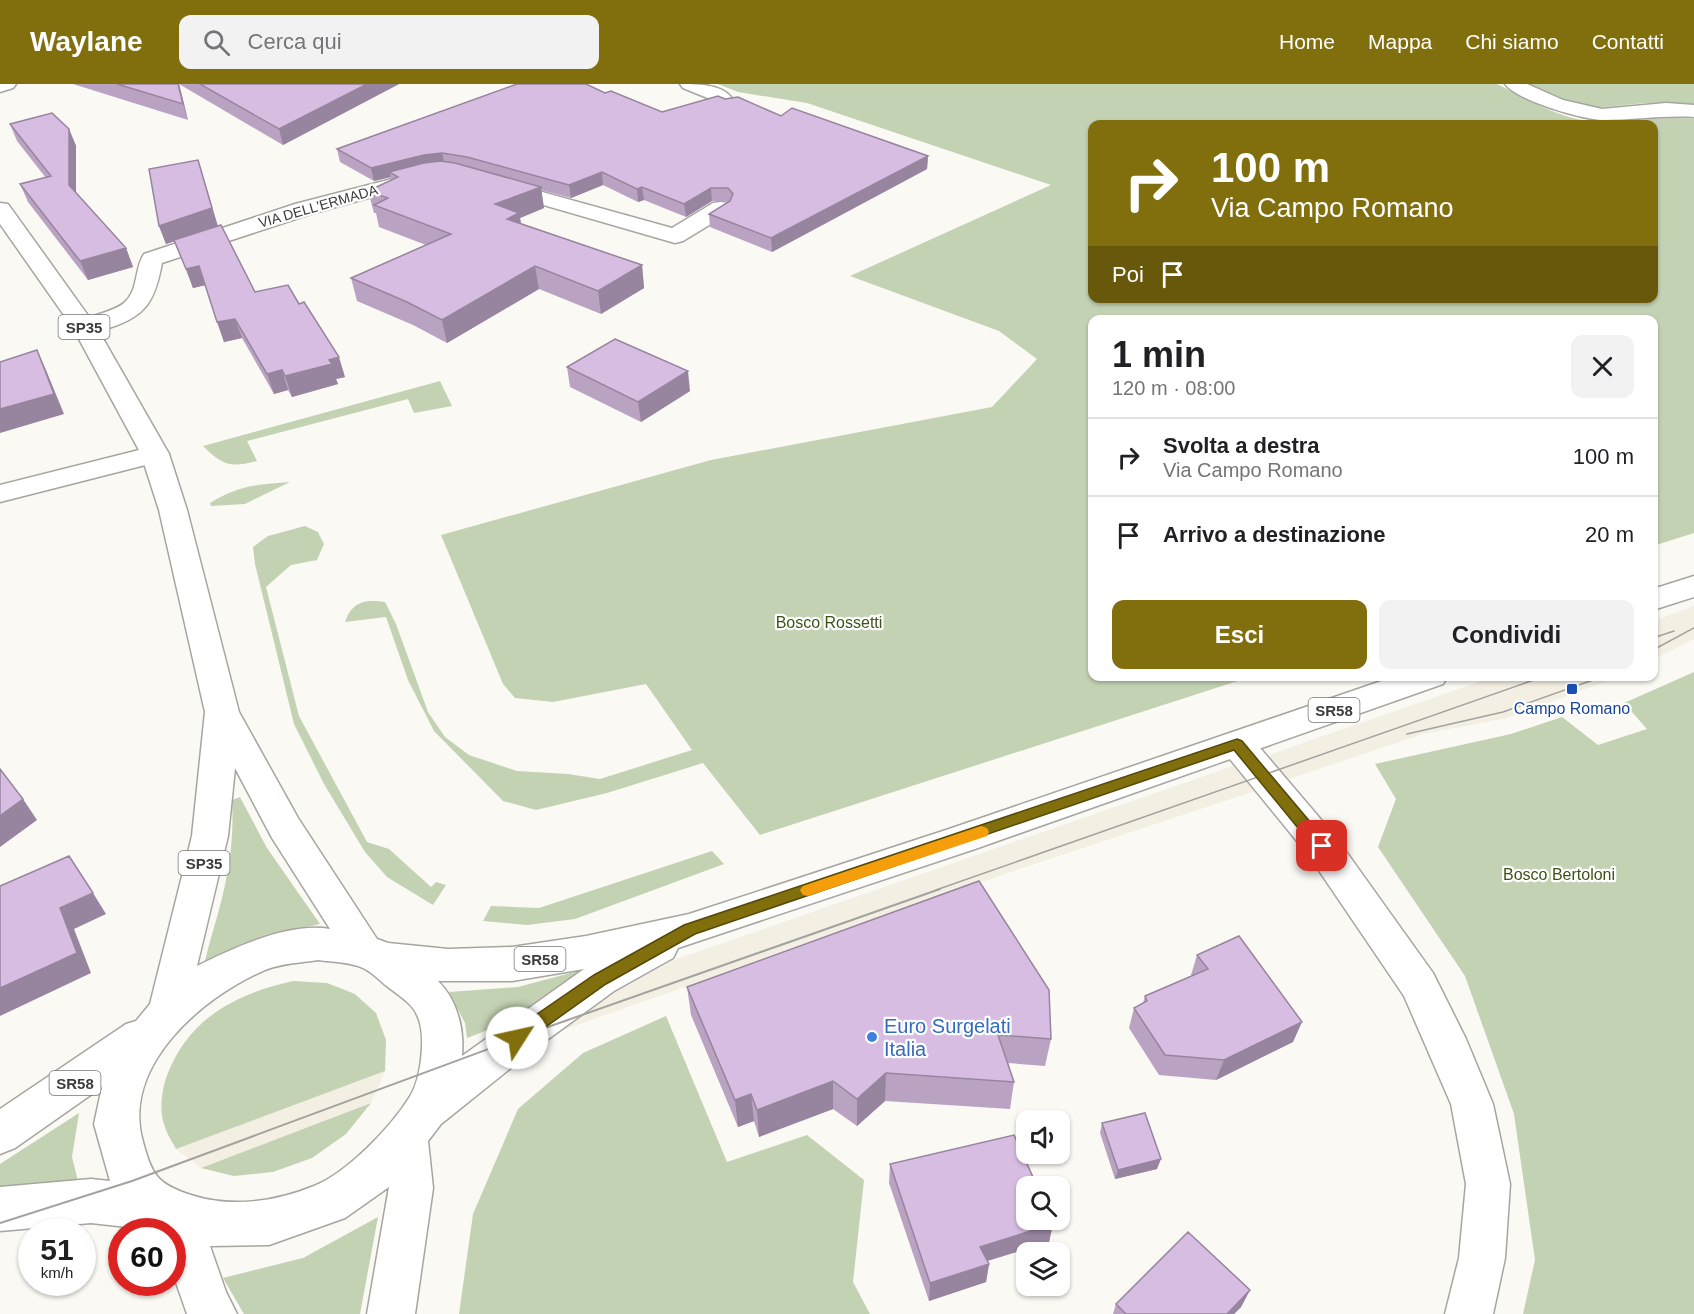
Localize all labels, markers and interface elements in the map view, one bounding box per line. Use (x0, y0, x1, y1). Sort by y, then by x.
search box (179, 15, 599, 69)
text: Waylane (30, 26, 143, 57)
icon: search (200, 26, 233, 59)
text: Cerca qui (248, 29, 342, 54)
text: Home (1279, 30, 1335, 53)
text: Mappa (1368, 30, 1432, 53)
text: Chi siamo (1465, 30, 1559, 53)
text: Contatti (1592, 30, 1664, 53)
icon: right (1112, 144, 1190, 222)
text: 100 m (1211, 144, 1330, 191)
street label: VIA DELL'ERMADA (257, 181, 380, 231)
text: Via Campo Romano (1211, 193, 1454, 223)
icon: arrive (1156, 258, 1189, 291)
text: Poi (1112, 262, 1144, 287)
road number: SP35 (58, 315, 110, 339)
text: 1 min (1112, 334, 1206, 375)
button: close (1571, 335, 1634, 398)
text: 120 m · 08:00 (1112, 377, 1235, 399)
text: Svolta a destra (1163, 433, 1320, 458)
icon: right (1112, 441, 1145, 474)
text: 100 m (1573, 444, 1634, 469)
text: Via Campo Romano (1163, 459, 1343, 481)
icon: arrive (1112, 519, 1145, 552)
text: Arrivo a destinazione (1163, 522, 1386, 547)
text: 20 m (1585, 522, 1634, 547)
button: Esci (1112, 600, 1367, 669)
button: Condividi (1379, 600, 1634, 669)
park label: Bosco Rossetti (776, 614, 882, 631)
marker: Campo Romano (1565, 682, 1579, 696)
road number: SR58 (1308, 698, 1360, 722)
place label: Campo Romano (1514, 700, 1630, 717)
pin (1296, 820, 1347, 871)
icon: arrive (1305, 829, 1338, 862)
road number: SP35 (178, 851, 230, 875)
park label: Bosco Bertoloni (1503, 866, 1615, 883)
road number: SR58 (514, 947, 566, 971)
position arrow (485, 1006, 549, 1070)
place label: Euro Surgelati Italia (884, 1015, 1011, 1060)
marker: Euro Surgelati Italia (865, 1030, 879, 1044)
road number: SR58 (50, 1071, 100, 1095)
map controls (1016, 1110, 1070, 1296)
button: sound (1016, 1110, 1070, 1164)
button: search (1016, 1176, 1070, 1230)
speed limit sign: 60 (108, 1218, 186, 1296)
text: 51 (40, 1233, 74, 1266)
button: layers (1016, 1242, 1070, 1296)
text: km/h (41, 1264, 73, 1281)

